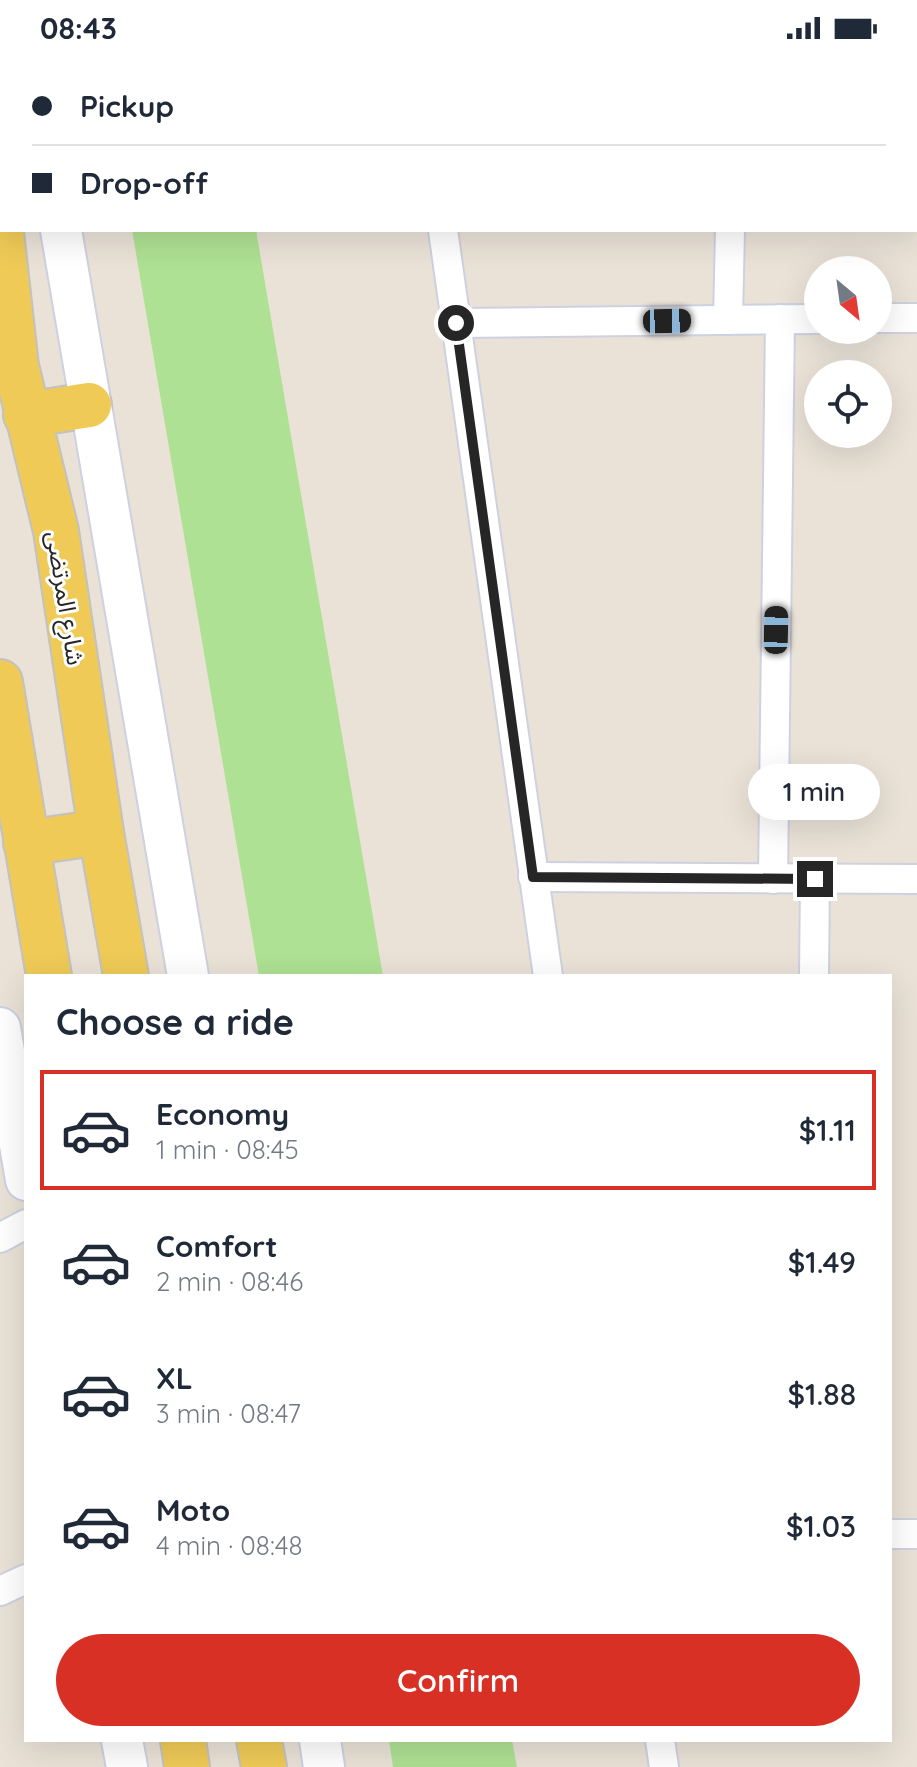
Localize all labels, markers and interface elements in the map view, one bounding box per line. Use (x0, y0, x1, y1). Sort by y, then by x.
text: 08:43 (40, 9, 117, 47)
text: Pickup (80, 87, 174, 125)
text: Drop-off (80, 164, 208, 202)
north arrow (804, 256, 892, 344)
map controls (804, 256, 892, 448)
route start (438, 305, 474, 341)
car (643, 309, 691, 333)
button: locate (804, 360, 892, 448)
street label: شارع المرتضى (38, 529, 91, 668)
car (764, 606, 788, 654)
callout: 1 min (749, 763, 881, 819)
text: 1 min (783, 775, 845, 808)
route end (797, 861, 833, 897)
text: Choose a ride (56, 999, 294, 1044)
icon: car (60, 1094, 132, 1166)
text: Economy (156, 1095, 289, 1133)
text: $1.11 (799, 1111, 856, 1149)
text: 1 min · 08:45 (156, 1133, 299, 1166)
icon: car (60, 1226, 132, 1298)
text: Comfort (156, 1227, 277, 1265)
text: $1.49 (788, 1243, 856, 1281)
text: 2 min · 08:46 (156, 1265, 303, 1298)
icon: car (60, 1358, 132, 1430)
text: XL (156, 1359, 193, 1397)
text: $1.88 (787, 1375, 856, 1413)
text: 3 min · 08:47 (156, 1397, 301, 1430)
icon: car (60, 1490, 132, 1562)
text: Moto (156, 1491, 230, 1529)
text: $1.03 (786, 1507, 856, 1545)
text: 4 min · 08:48 (156, 1529, 302, 1562)
button: Confirm (56, 1634, 860, 1726)

